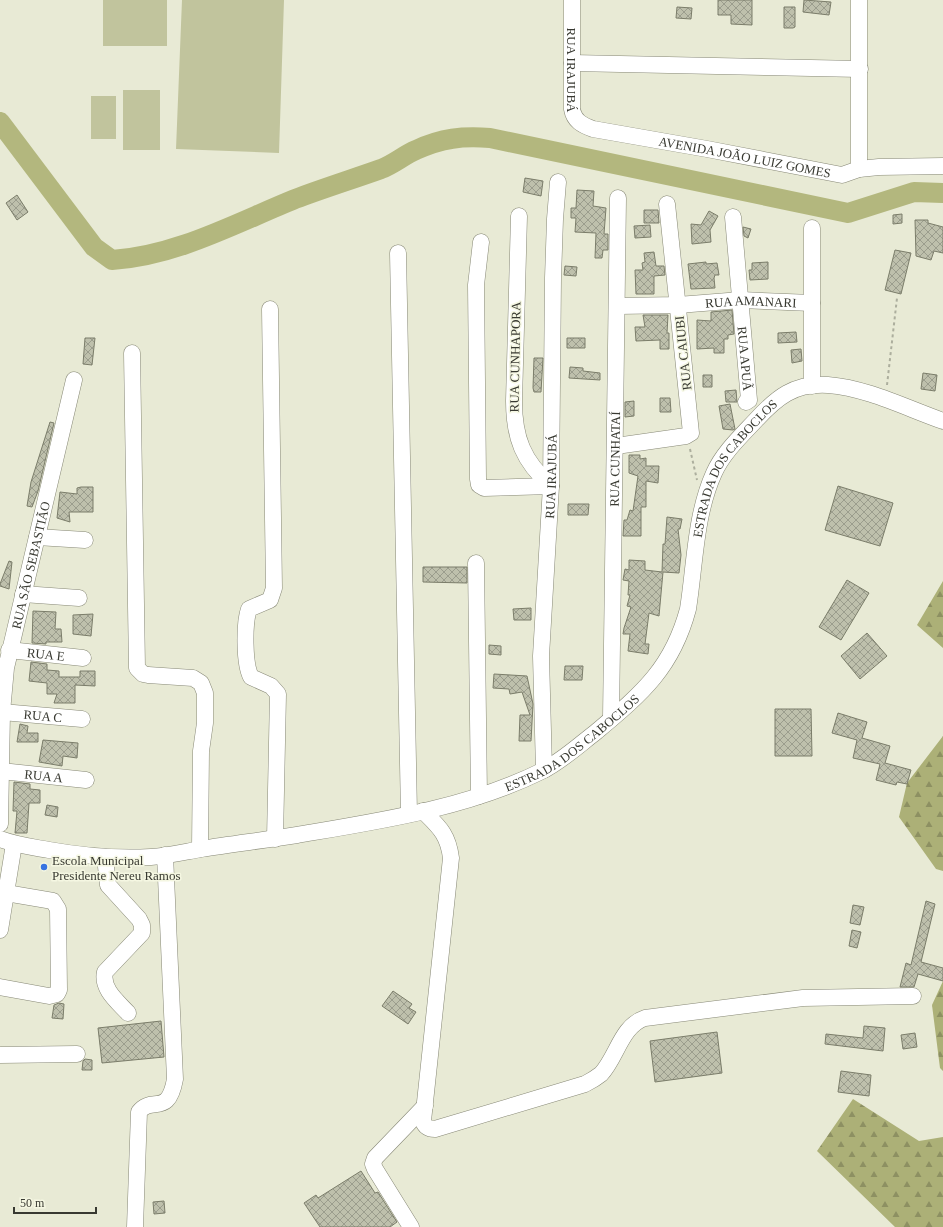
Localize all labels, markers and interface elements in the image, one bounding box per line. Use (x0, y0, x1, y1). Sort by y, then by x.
street label: RUA IRAJUBÁ (565, 28, 580, 113)
street label: AVENIDA JOÃO LUIZ GOMES (658, 133, 832, 180)
street label: RUA AMANARI (705, 292, 797, 310)
street label: RUA CUNHAPORA (507, 301, 523, 413)
street label: RUA CAIUBI (672, 315, 694, 391)
street label: RUA APUÃ (735, 326, 756, 392)
street label: ESTRADA DOS CABOCLOS (690, 396, 780, 538)
street label: RUA CUNHATAÍ (606, 411, 623, 507)
street label: RUA IRAJUBÁ (542, 433, 559, 519)
street label: RUA SÃO SEBASTIÃO (8, 500, 53, 630)
street label: RUA E (26, 644, 65, 663)
street label: ESTRADA DOS CABOCLOS (502, 691, 642, 794)
street label: RUA C (23, 706, 63, 725)
street label: RUA A (24, 766, 64, 785)
place label: Escola Municipal Presidente Nereu Ramos (52, 853, 181, 883)
marker: Escola Municipal Presidente Nereu Ramos (39, 862, 49, 872)
scale bar (14, 1189, 96, 1215)
text: 50 m (20, 1196, 45, 1210)

